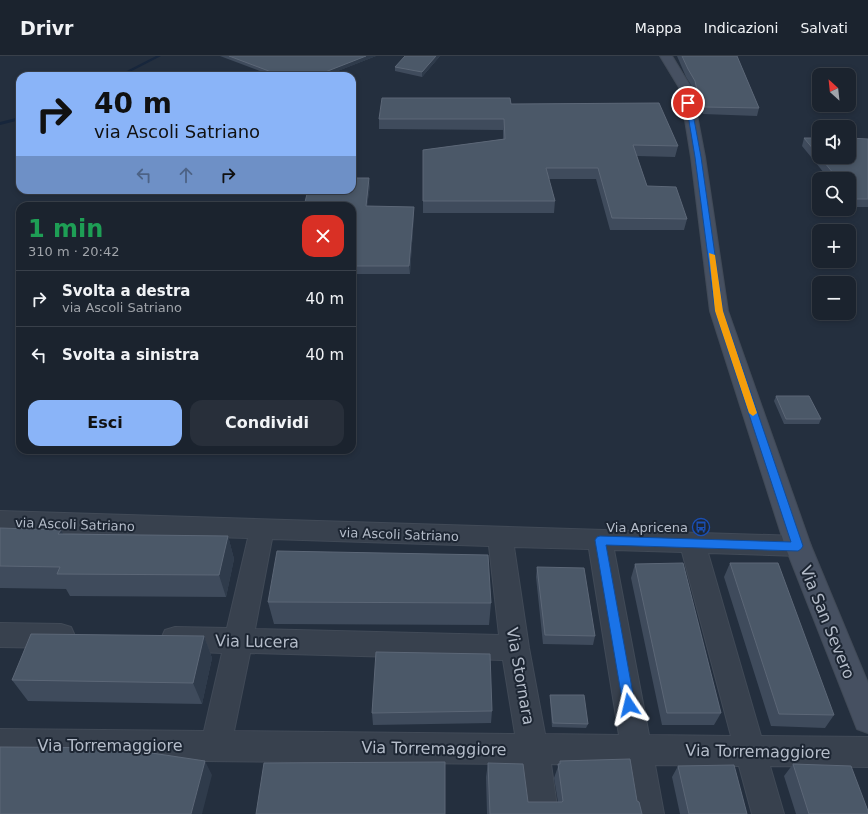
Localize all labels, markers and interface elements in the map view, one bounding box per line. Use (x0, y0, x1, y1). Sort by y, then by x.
text: Drivr (20, 17, 73, 39)
text: Mappa (635, 20, 682, 36)
text: Indicazioni (704, 20, 778, 36)
text: Salvati (800, 20, 848, 36)
north arrow (812, 68, 856, 112)
map controls (812, 68, 856, 320)
pin (671, 86, 705, 120)
text: 40 m (94, 87, 172, 120)
icon: right (28, 88, 80, 140)
icon: arrive (677, 92, 699, 114)
button: sound (812, 120, 856, 164)
text: via Ascoli Satriano (94, 121, 260, 142)
icon: left (133, 164, 155, 186)
icon: ahead (175, 164, 197, 186)
icon: right (217, 164, 239, 186)
button: search (812, 172, 856, 216)
text: 1 min (28, 215, 103, 243)
button: close (302, 215, 344, 257)
button: + (812, 224, 856, 268)
text: 310 m · 20:42 (28, 244, 119, 259)
button: − (812, 276, 856, 320)
text: Svolta a destra (62, 282, 190, 300)
icon: right (28, 288, 50, 310)
text: 40 m (306, 290, 344, 308)
text: via Ascoli Satriano (62, 300, 182, 315)
icon: left (28, 344, 50, 366)
text: Svolta a sinistra (62, 346, 199, 364)
text: 40 m (306, 346, 344, 364)
button: Esci (28, 400, 182, 446)
button: Condividi (190, 400, 344, 446)
street label: via Ascoli Satriano (15, 515, 135, 534)
bus stop icon: Via Apricena (691, 517, 711, 537)
place label: Via Apricena (606, 520, 688, 535)
street label: via Ascoli Satriano (339, 525, 459, 544)
street label: Via San Severo (796, 563, 859, 682)
street label: Via Stornara (503, 626, 538, 726)
street label: Via Lucera (215, 631, 299, 652)
position arrow (608, 684, 650, 726)
street label: Via Torremaggiore (37, 736, 183, 755)
street label: Via Torremaggiore (361, 738, 507, 759)
street label: Via Torremaggiore (685, 741, 831, 762)

